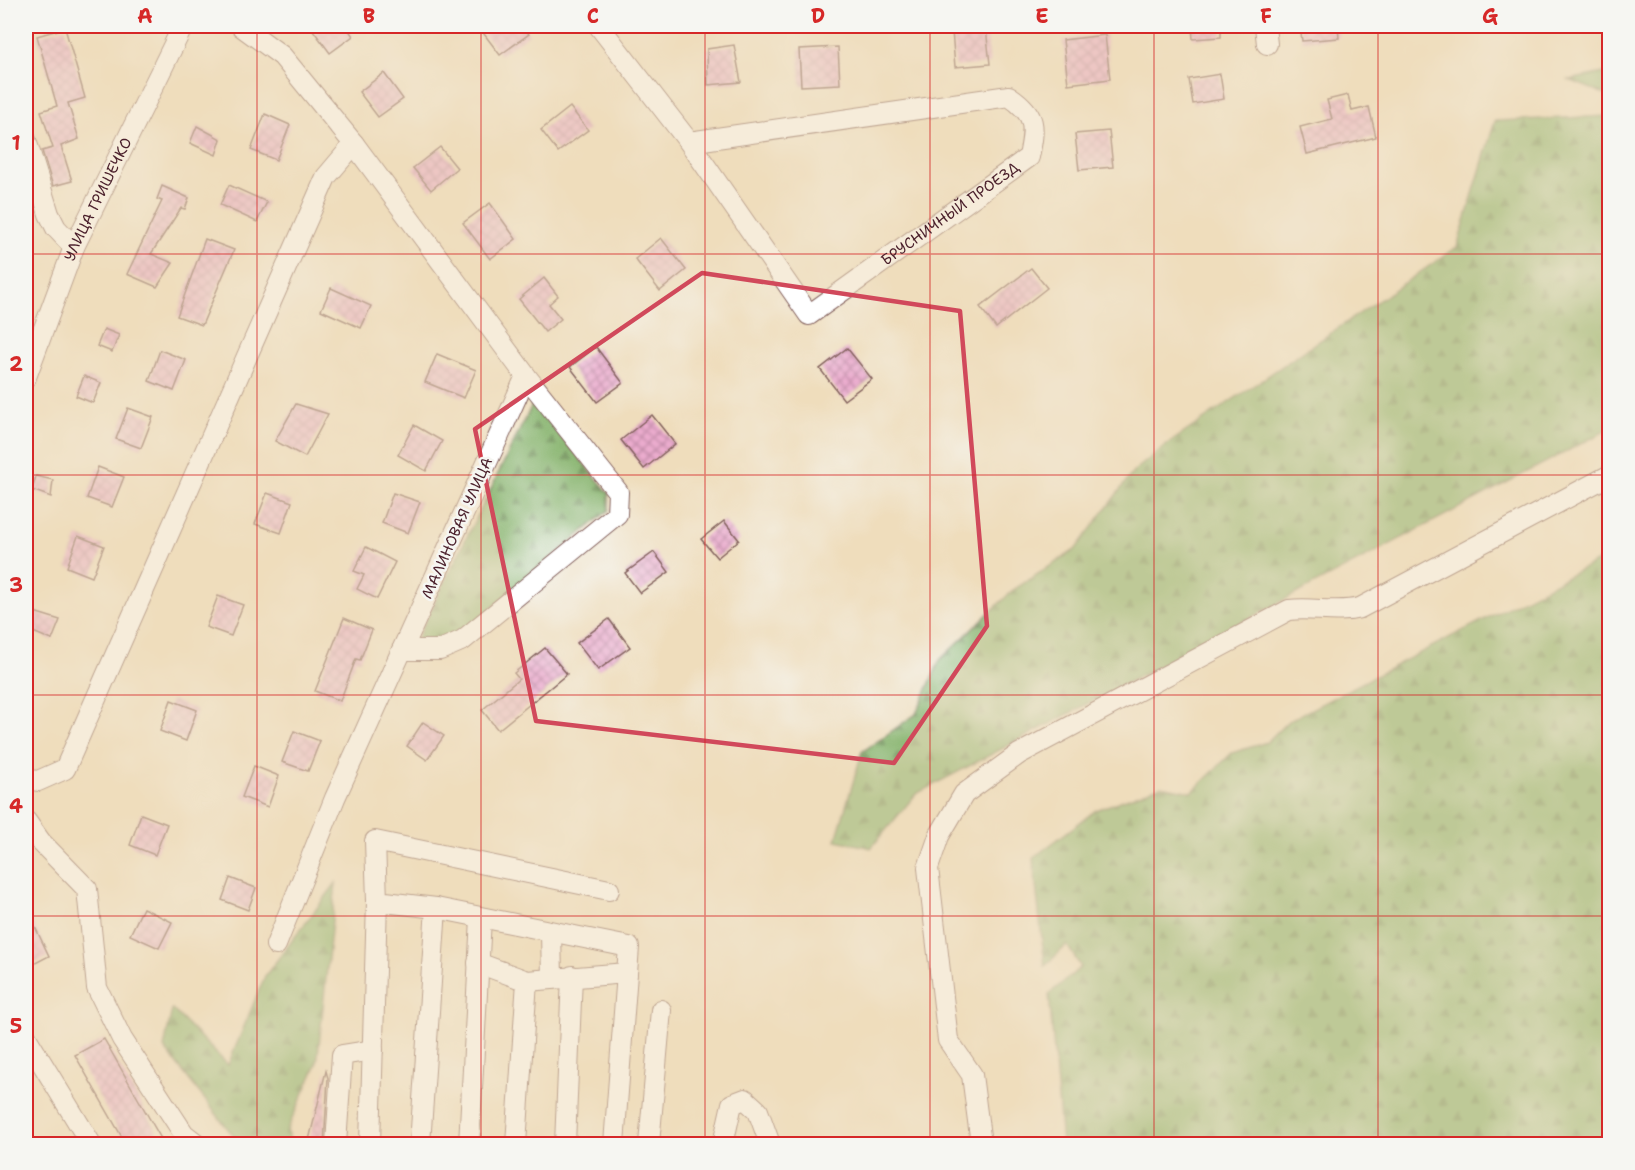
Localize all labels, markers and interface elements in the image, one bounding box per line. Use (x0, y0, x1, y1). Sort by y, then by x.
text: A (137, 3, 153, 29)
text: B (363, 3, 375, 29)
text: C (587, 3, 599, 29)
text: D (811, 3, 825, 29)
text: E (1035, 3, 1049, 29)
text: F (1260, 3, 1272, 29)
text: G (1482, 3, 1498, 29)
text: 1 (11, 130, 21, 156)
street label: УЛИЦА ГРИШЕЧКО (60, 134, 136, 264)
street label: БРУСНИЧНЫЙ ПРОЕЗД (877, 157, 1024, 270)
text: 2 (9, 351, 23, 377)
street label: МАЛИНОВАЯ УЛИЦА (417, 454, 497, 602)
text: 3 (9, 572, 23, 598)
text: 4 (9, 793, 23, 819)
text: 5 (10, 1013, 22, 1039)

